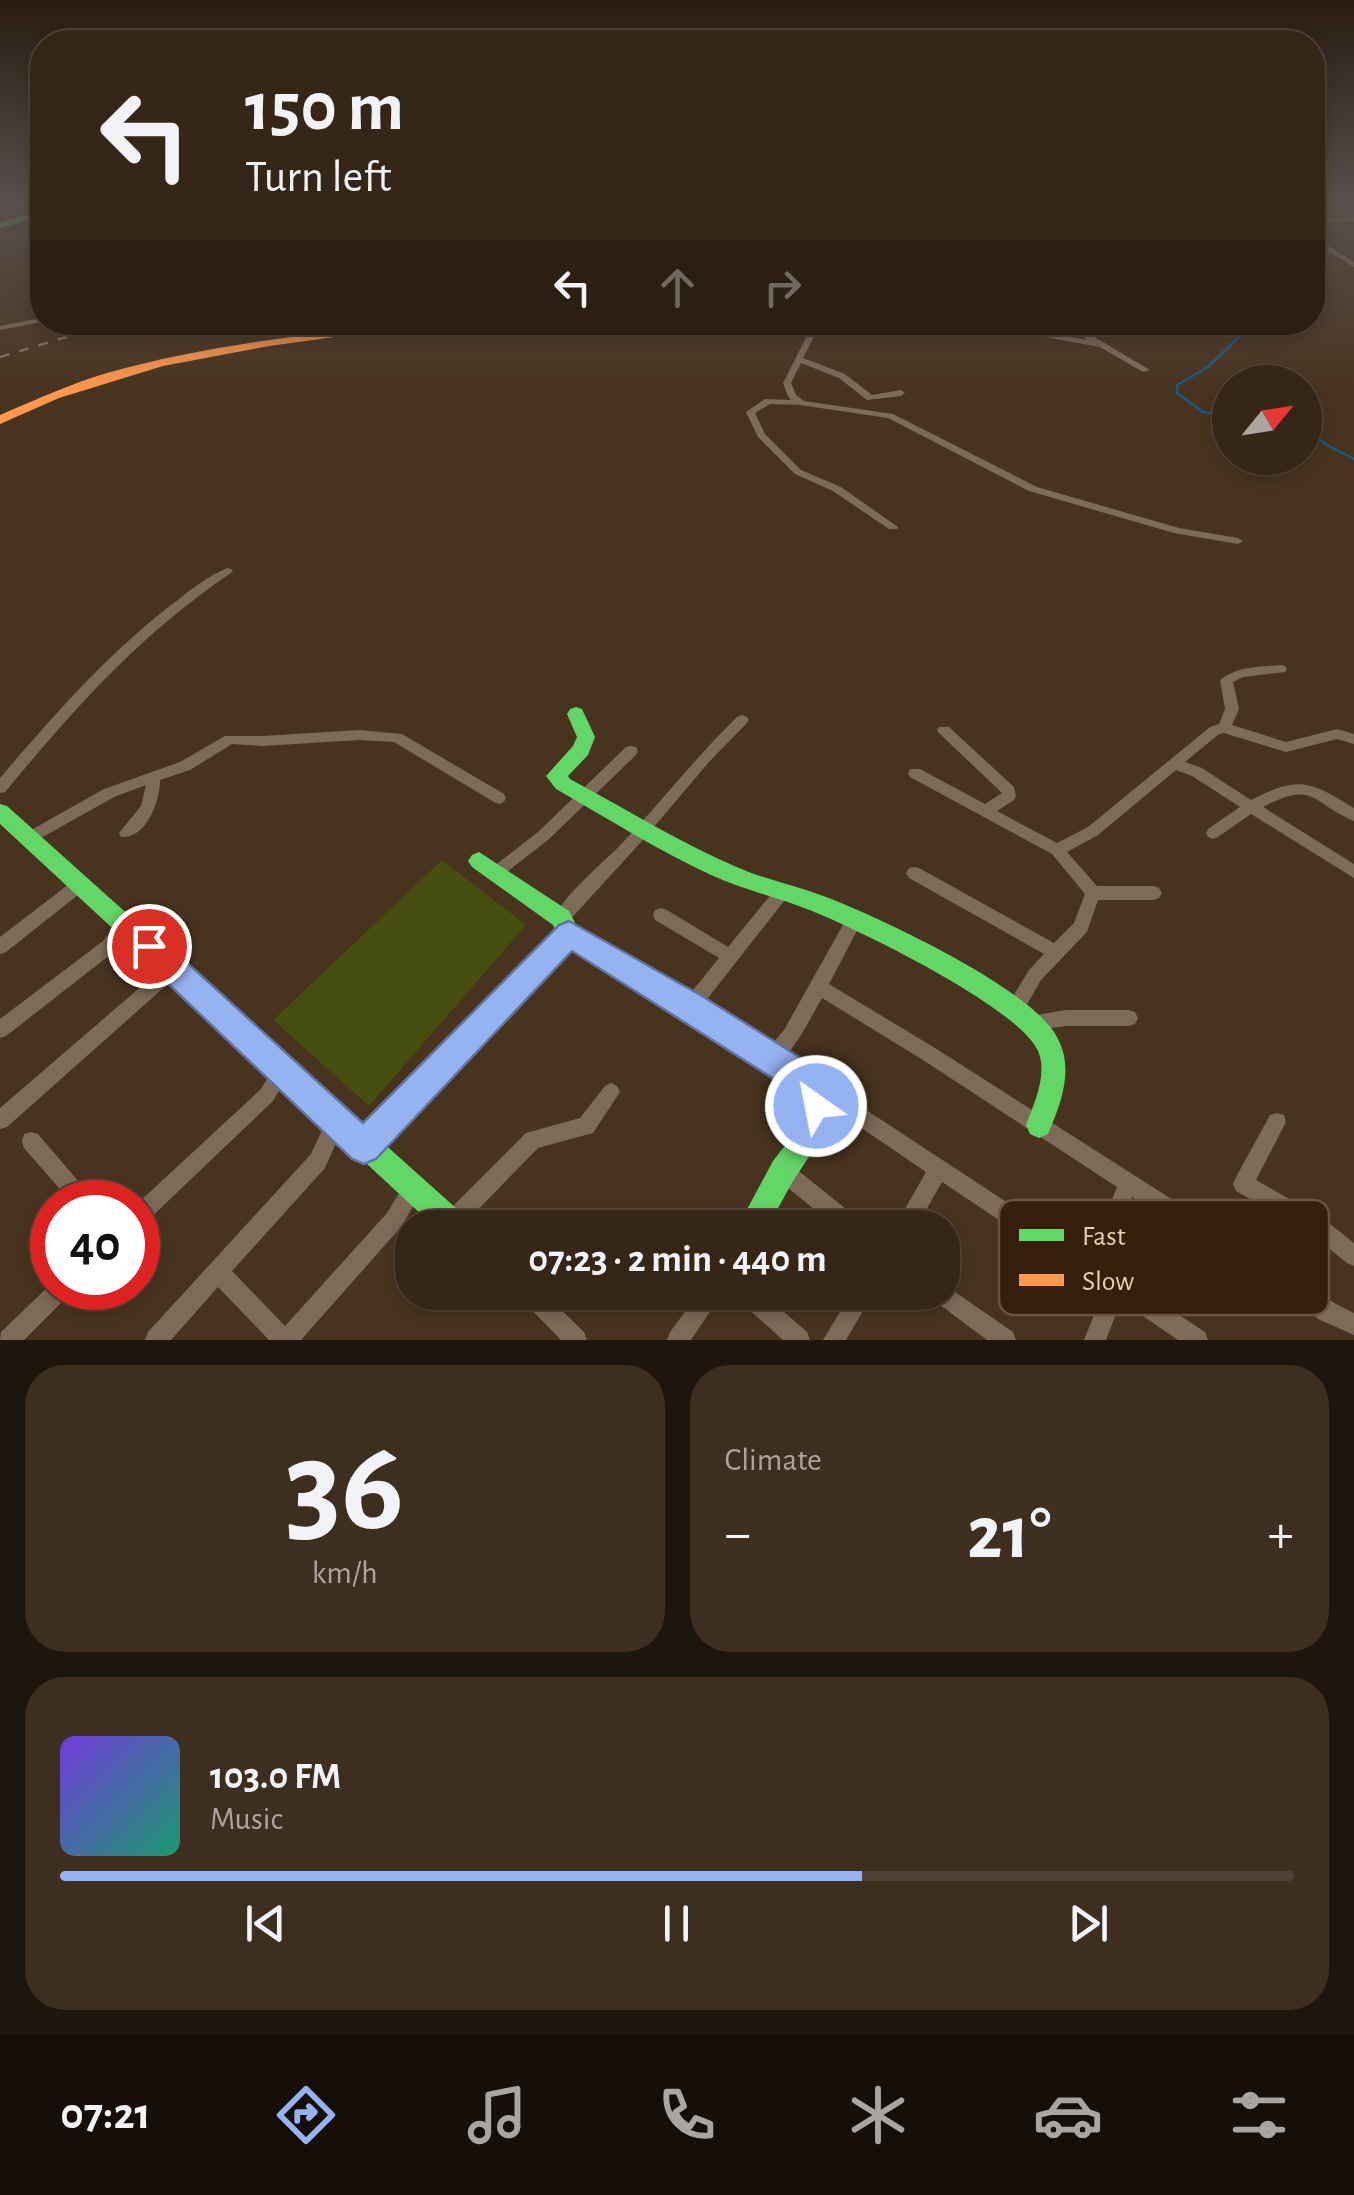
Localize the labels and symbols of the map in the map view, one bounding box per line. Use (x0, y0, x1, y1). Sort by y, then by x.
north arrow (1212, 365, 1322, 475)
pin (107, 904, 192, 989)
position arrow (764, 1054, 868, 1158)
speed limit sign: 40 (30, 1180, 160, 1310)
legend (999, 1200, 1329, 1315)
text: Fast (1082, 1223, 1126, 1251)
text: Slow (1082, 1268, 1134, 1296)

